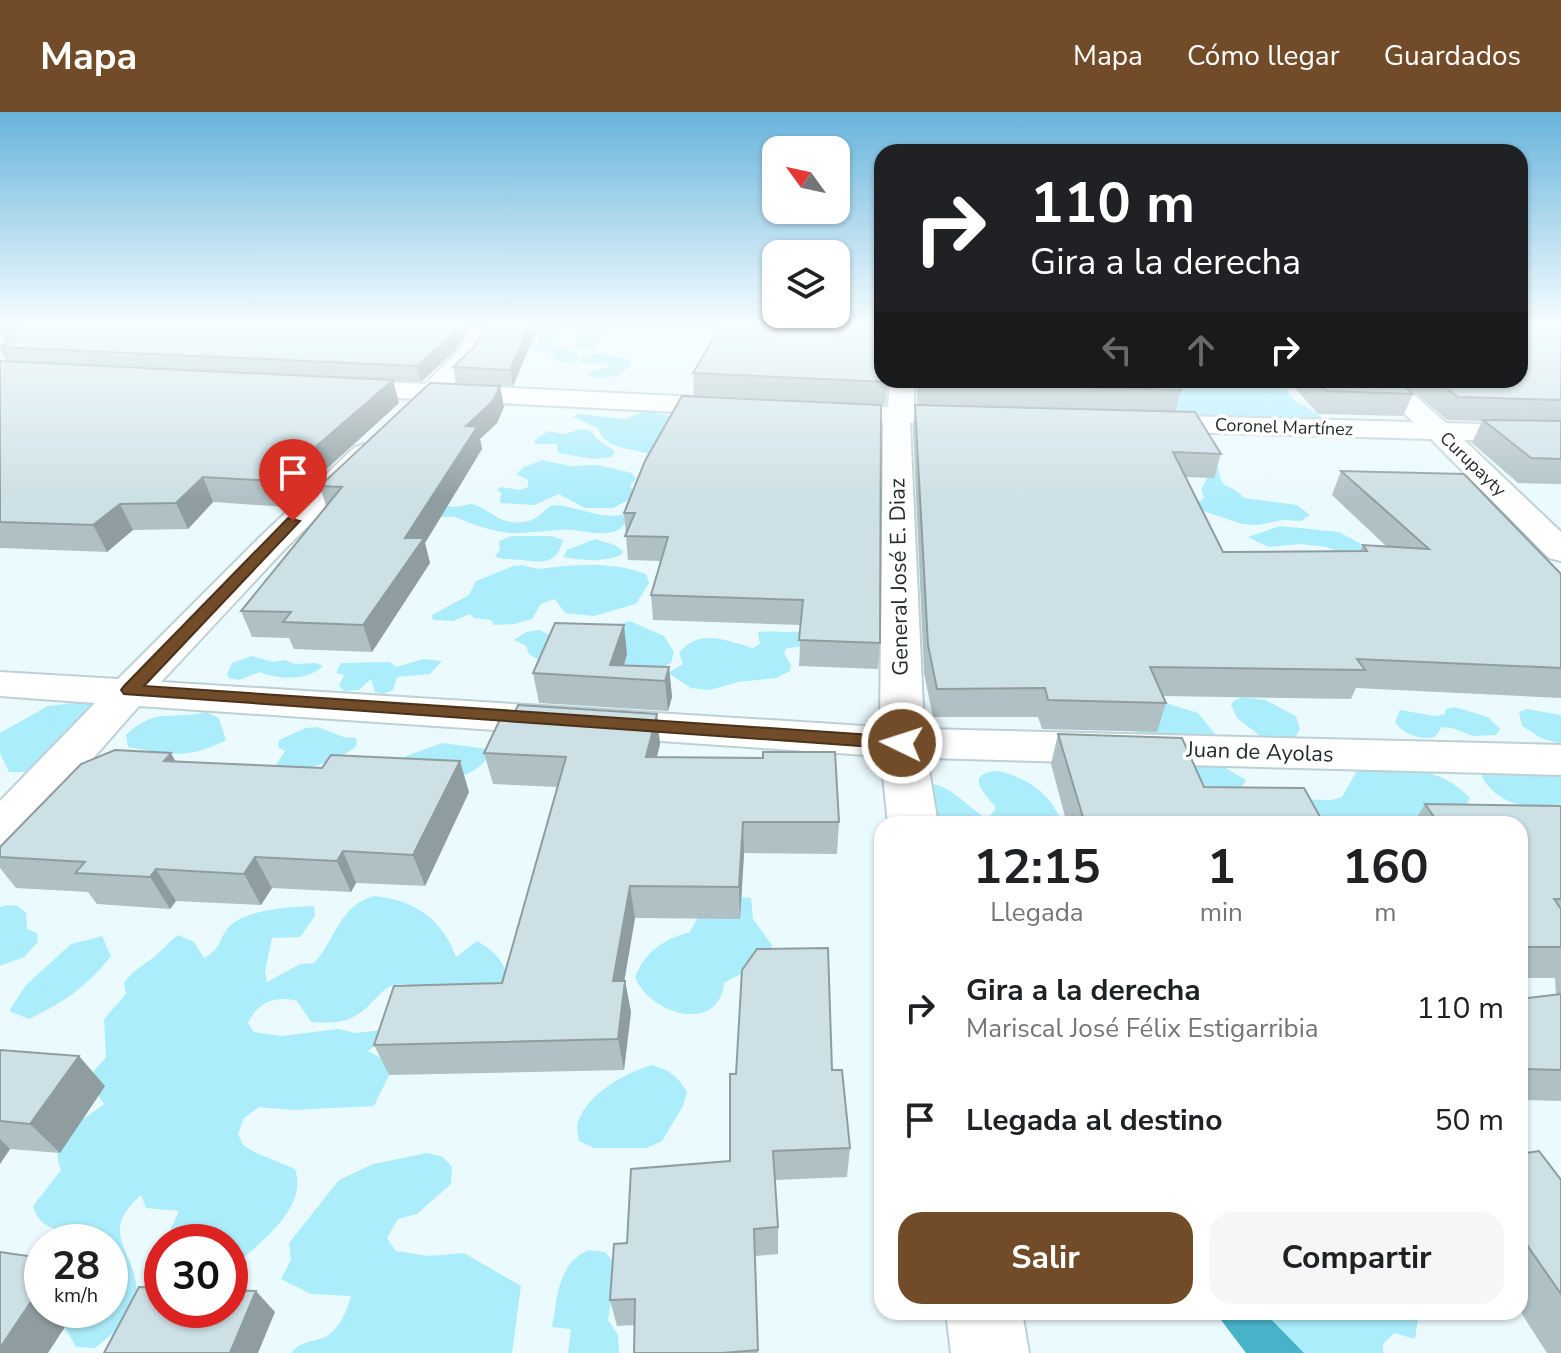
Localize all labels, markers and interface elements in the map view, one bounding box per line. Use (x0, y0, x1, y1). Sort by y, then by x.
text: Mapa (40, 31, 137, 82)
text: Mapa (1073, 37, 1143, 75)
text: Cómo llegar (1187, 37, 1340, 75)
text: Guardados (1384, 37, 1521, 75)
north arrow (762, 136, 850, 224)
map controls (762, 136, 850, 328)
text: 110 m (1030, 165, 1195, 242)
icon: right (898, 176, 1002, 280)
text: Gira a la derecha (1030, 238, 1301, 287)
button: layers (762, 240, 850, 328)
icon: left (1095, 328, 1139, 372)
icon: ahead (1179, 328, 1223, 372)
icon: right (1263, 328, 1307, 372)
street label: Coronel Martínez (1215, 413, 1353, 441)
street label: Curupayty (1435, 426, 1512, 502)
pin (259, 439, 327, 521)
icon: arrive (271, 451, 315, 495)
street label: General José E. Diaz (882, 478, 916, 676)
position arrow (860, 701, 944, 785)
street label: Juan de Ayolas (1185, 734, 1334, 770)
text: 12:15 (973, 834, 1100, 900)
text: 1 (1207, 834, 1236, 900)
text: 160 (1342, 834, 1429, 900)
text: Llegada (990, 895, 1084, 930)
text: min (1200, 895, 1243, 930)
text: m (1374, 895, 1397, 930)
text: Gira a la derecha (966, 970, 1201, 1011)
icon: right (898, 986, 942, 1030)
text: 110 m (1417, 988, 1504, 1029)
text: Mariscal José Félix Estigarribia (966, 1011, 1319, 1046)
icon: arrive (898, 1098, 942, 1142)
text: Llegada al destino (966, 1100, 1222, 1141)
text: 50 m (1435, 1100, 1504, 1141)
button: Salir (898, 1212, 1193, 1304)
button: Compartir (1209, 1212, 1504, 1304)
speed limit sign: 30 (144, 1224, 248, 1328)
text: 28 (52, 1239, 100, 1293)
text: km/h (54, 1282, 98, 1309)

